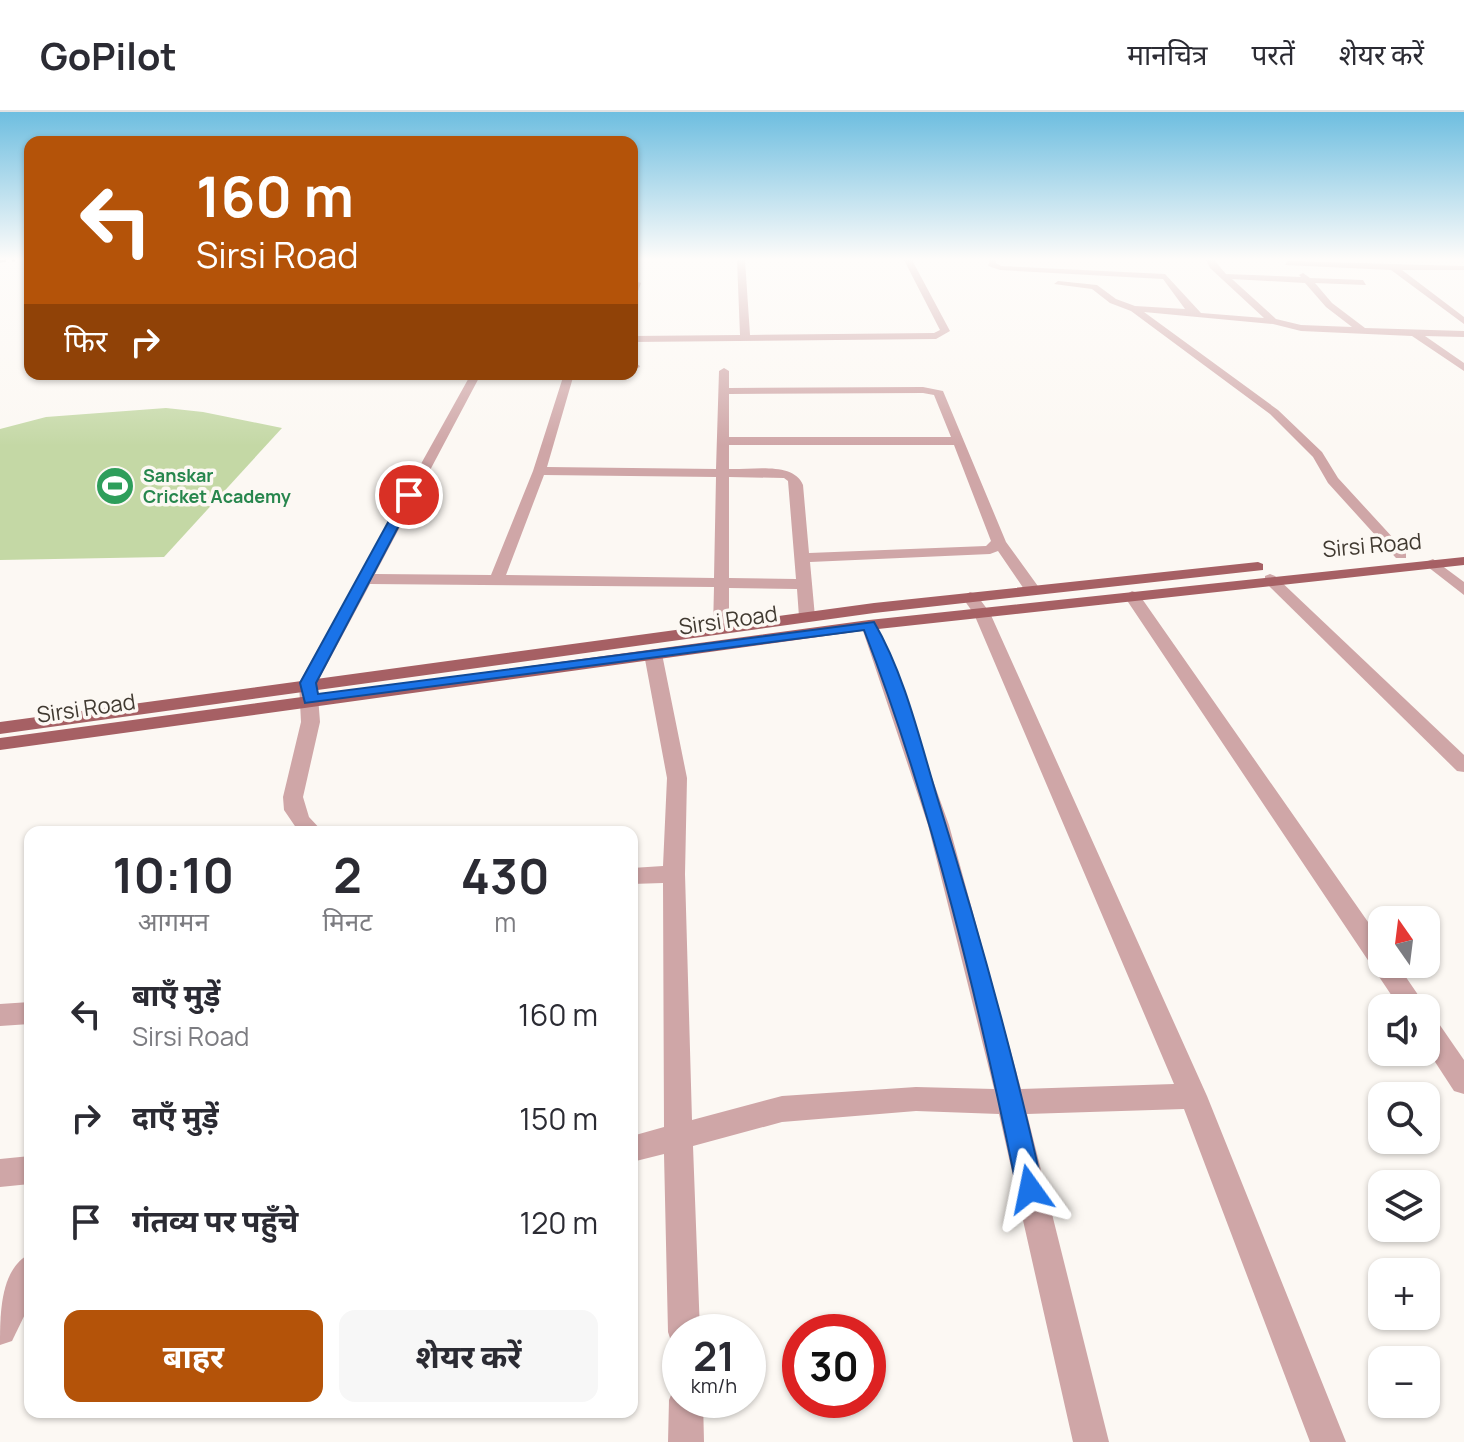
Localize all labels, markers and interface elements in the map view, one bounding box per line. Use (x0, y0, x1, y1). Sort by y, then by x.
text: GoPilot (40, 29, 177, 81)
text: मानचित्र (1127, 35, 1207, 73)
text: परतें (1251, 35, 1295, 73)
text: शेयर करें (1339, 35, 1424, 73)
text: 160 m (196, 157, 354, 234)
icon: left (64, 168, 168, 272)
text: Sirsi Road (196, 230, 359, 279)
text: फिर (64, 320, 107, 361)
icon: right (123, 320, 167, 364)
pin (375, 461, 443, 529)
place label: Sanskar Cricket Academy (143, 463, 291, 508)
sports icon: Sanskar Cricket Academy (94, 465, 136, 507)
icon: arrive (387, 473, 431, 517)
street label: Sirsi Road (1321, 526, 1423, 564)
street label: Sirsi Road (677, 598, 779, 642)
street label: Sirsi Road (35, 686, 137, 730)
text: 10:10 (112, 842, 234, 907)
text: 2 (333, 842, 362, 907)
text: 430 (461, 843, 550, 908)
text: आगमन (138, 903, 209, 939)
text: मिनट (323, 903, 372, 939)
text: m (494, 904, 516, 940)
north arrow (1368, 906, 1440, 978)
map controls (1368, 906, 1440, 1418)
text: बाएँ मुड़ें (132, 974, 220, 1015)
icon: left (64, 992, 108, 1036)
text: 160 m (518, 994, 598, 1035)
button: sound (1368, 994, 1440, 1066)
text: Sirsi Road (132, 1018, 250, 1054)
button: search (1368, 1082, 1440, 1154)
icon: right (64, 1096, 108, 1140)
text: दाएँ मुड़ें (132, 1096, 219, 1137)
text: 150 m (519, 1098, 598, 1139)
position arrow (988, 1147, 1072, 1231)
button: layers (1368, 1170, 1440, 1242)
icon: arrive (64, 1200, 108, 1244)
text: गंतव्य पर पहुँचे (132, 1200, 298, 1241)
text: 120 m (519, 1202, 598, 1243)
button: + (1368, 1258, 1440, 1330)
button: बाहर (64, 1310, 323, 1402)
button: शेयर करें (339, 1310, 598, 1402)
speed limit sign: 30 (782, 1314, 886, 1418)
text: 21 (693, 1328, 735, 1383)
button: − (1368, 1346, 1440, 1418)
text: km/h (691, 1372, 737, 1399)

